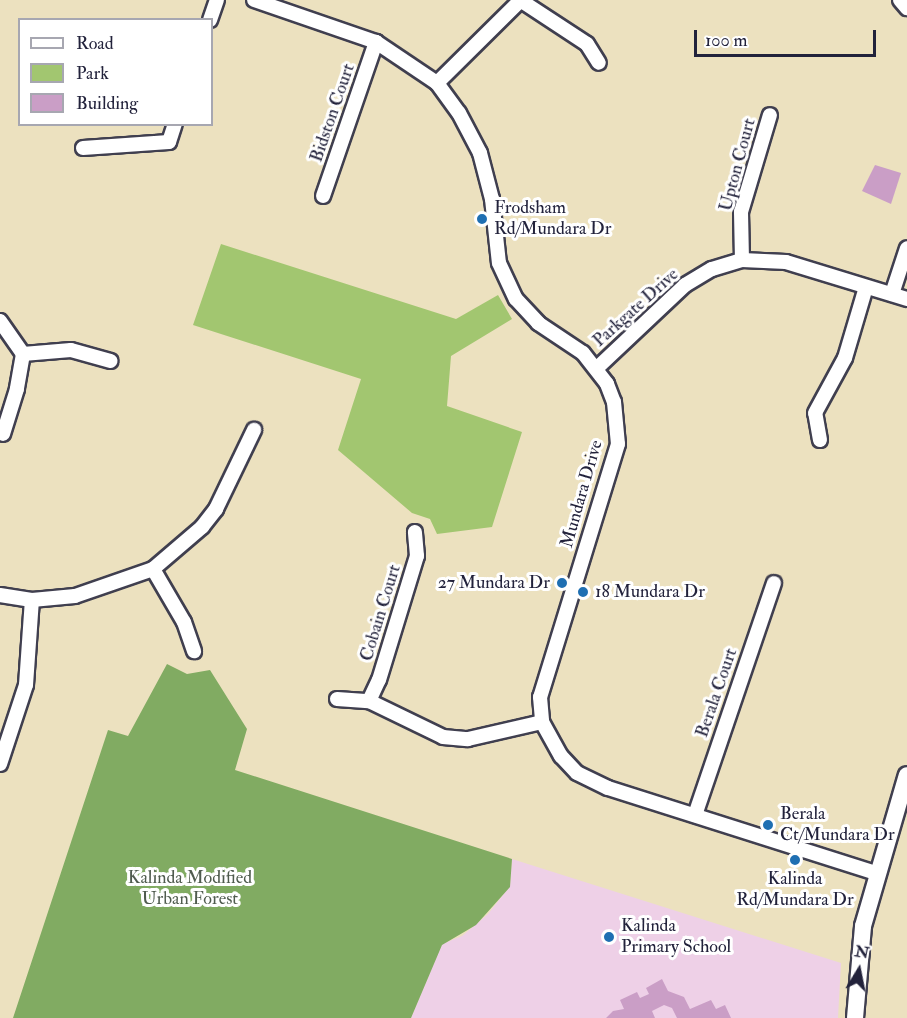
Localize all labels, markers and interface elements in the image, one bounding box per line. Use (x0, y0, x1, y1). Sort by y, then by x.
legend (18, 18, 213, 126)
scale bar (697, 18, 878, 56)
text: 100 m (705, 29, 748, 52)
text: Road (76, 32, 114, 55)
street label: Bidston Court (306, 61, 360, 165)
text: Park (76, 62, 109, 85)
text: Building (76, 92, 138, 115)
street label: Upton Court (715, 116, 761, 214)
place label: Frodsham Rd/Mundara Dr (494, 198, 611, 240)
marker: Frodsham Rd/Mundara Dr (475, 212, 489, 226)
street label: Parkgate Drive (589, 264, 683, 352)
street label: Mundara Drive (556, 438, 608, 550)
street label: Cobain Court (356, 562, 406, 664)
place label: 27 Mundara Dr (438, 572, 550, 594)
marker: 27 Mundara Dr (555, 576, 569, 590)
place label: 18 Mundara Dr (595, 581, 705, 603)
marker: 18 Mundara Dr (576, 585, 590, 599)
street label: Berala Court (692, 646, 742, 740)
place label: Berala Ct/Mundara Dr (780, 804, 895, 846)
marker: Berala Ct/Mundara Dr (761, 818, 775, 832)
marker: Kalinda Rd/Mundara Dr (788, 853, 802, 867)
park label: Kalinda Modified Urban Forest (128, 868, 252, 910)
place label: Kalinda Rd/Mundara Dr (736, 869, 854, 912)
place label: Kalinda Primary School (621, 916, 731, 958)
marker: Kalinda Primary School (602, 930, 616, 944)
north arrow (829, 940, 889, 1000)
text: N (853, 941, 871, 963)

